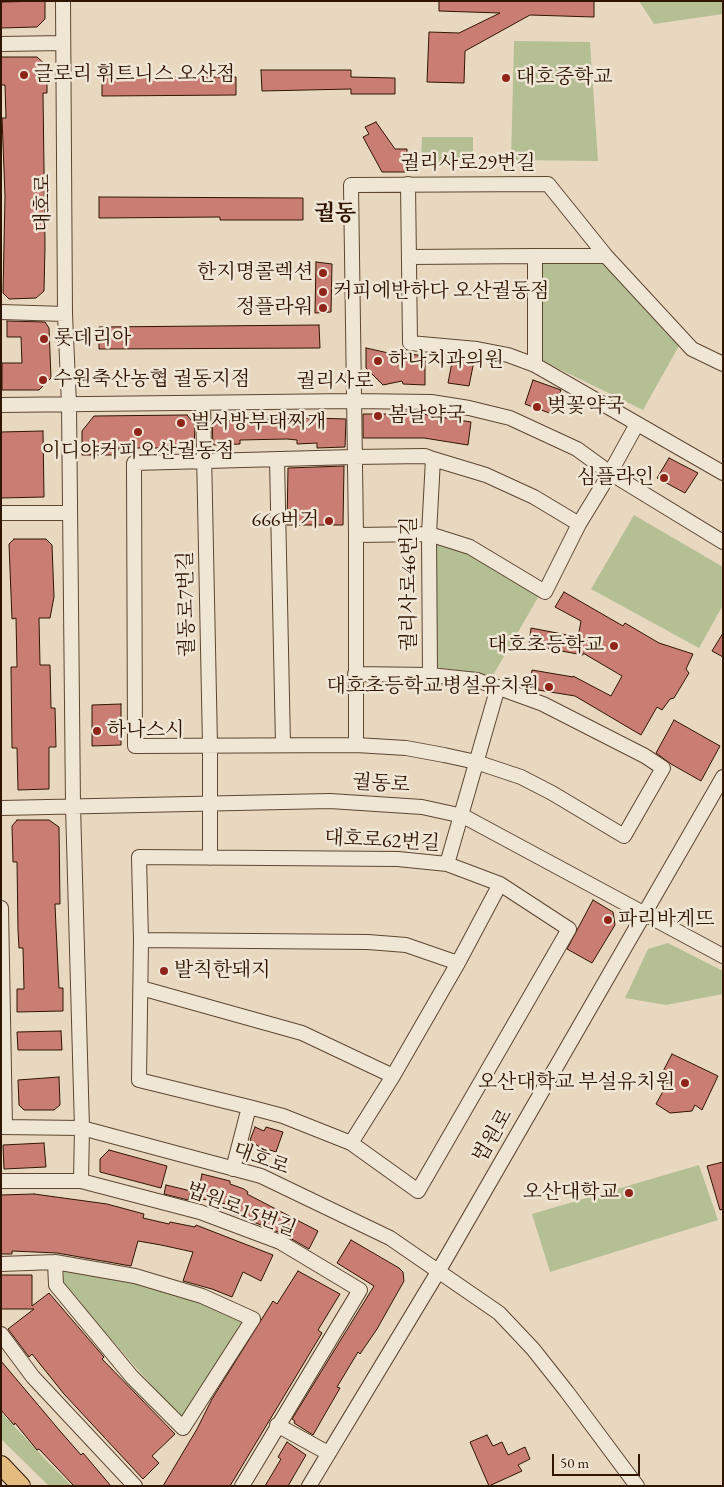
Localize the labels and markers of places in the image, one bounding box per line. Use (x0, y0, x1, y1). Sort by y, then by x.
place label: 글로리 휘트니스 오산점 (34, 63, 235, 87)
place label: 대호중학교 (516, 66, 613, 90)
marker: 글로리 휘트니스 오산점 (18, 69, 30, 81)
marker: 대호중학교 (500, 72, 512, 84)
place label: 한지명콜렉션 (197, 261, 313, 285)
marker: 한지명콜렉션 (317, 267, 329, 279)
place label: 커피에반하다 오산궐동점 (333, 280, 550, 304)
marker: 커피에반하다 오산궐동점 (317, 286, 329, 298)
place label: 정플라워 (236, 296, 313, 320)
marker: 정플라워 (317, 302, 329, 314)
place label: 롯데리아 (54, 327, 131, 351)
marker: 롯데리아 (38, 333, 50, 345)
place label: 하나치과의원 (388, 349, 504, 373)
marker: 하나치과의원 (372, 355, 384, 367)
place label: 수원축산농협 궐동지점 (53, 368, 250, 392)
marker: 수원축산농협 궐동지점 (37, 374, 49, 386)
place label: 벚꽃약국 (547, 395, 624, 419)
marker: 벚꽃약국 (531, 401, 543, 413)
place label: 봄날약국 (388, 404, 465, 428)
marker: 봄날약국 (372, 410, 384, 422)
place label: 벌서방부대찌개 (191, 411, 326, 435)
marker: 벌서방부대찌개 (175, 417, 187, 429)
marker: 이디야커피오산궐동점 (132, 426, 144, 438)
place label: 이디야커피오산궐동점 (41, 440, 235, 464)
place label: 심플라인 (577, 466, 654, 490)
marker: 심플라인 (658, 472, 670, 484)
place label: 666버거 (252, 509, 319, 533)
marker: 666버거 (323, 515, 335, 527)
place label: 대호초등학교 (488, 634, 604, 658)
marker: 대호초등학교 (608, 640, 620, 652)
place label: 대호초등학교병설유치원 (326, 675, 539, 699)
marker: 대호초등학교병설유치원 (543, 681, 555, 693)
place label: 하나스시 (107, 719, 184, 743)
marker: 하나스시 (91, 725, 103, 737)
place label: 파리바게뜨 (618, 908, 715, 932)
marker: 파리바게뜨 (602, 914, 614, 926)
place label: 발칙한돼지 (174, 959, 271, 983)
marker: 발칙한돼지 (158, 965, 170, 977)
place label: 오산대학교 부설유치원 (478, 1071, 675, 1095)
marker: 오산대학교 부설유치원 (679, 1077, 691, 1089)
place label: 오산대학교 (522, 1181, 619, 1205)
marker: 오산대학교 (623, 1187, 635, 1199)

